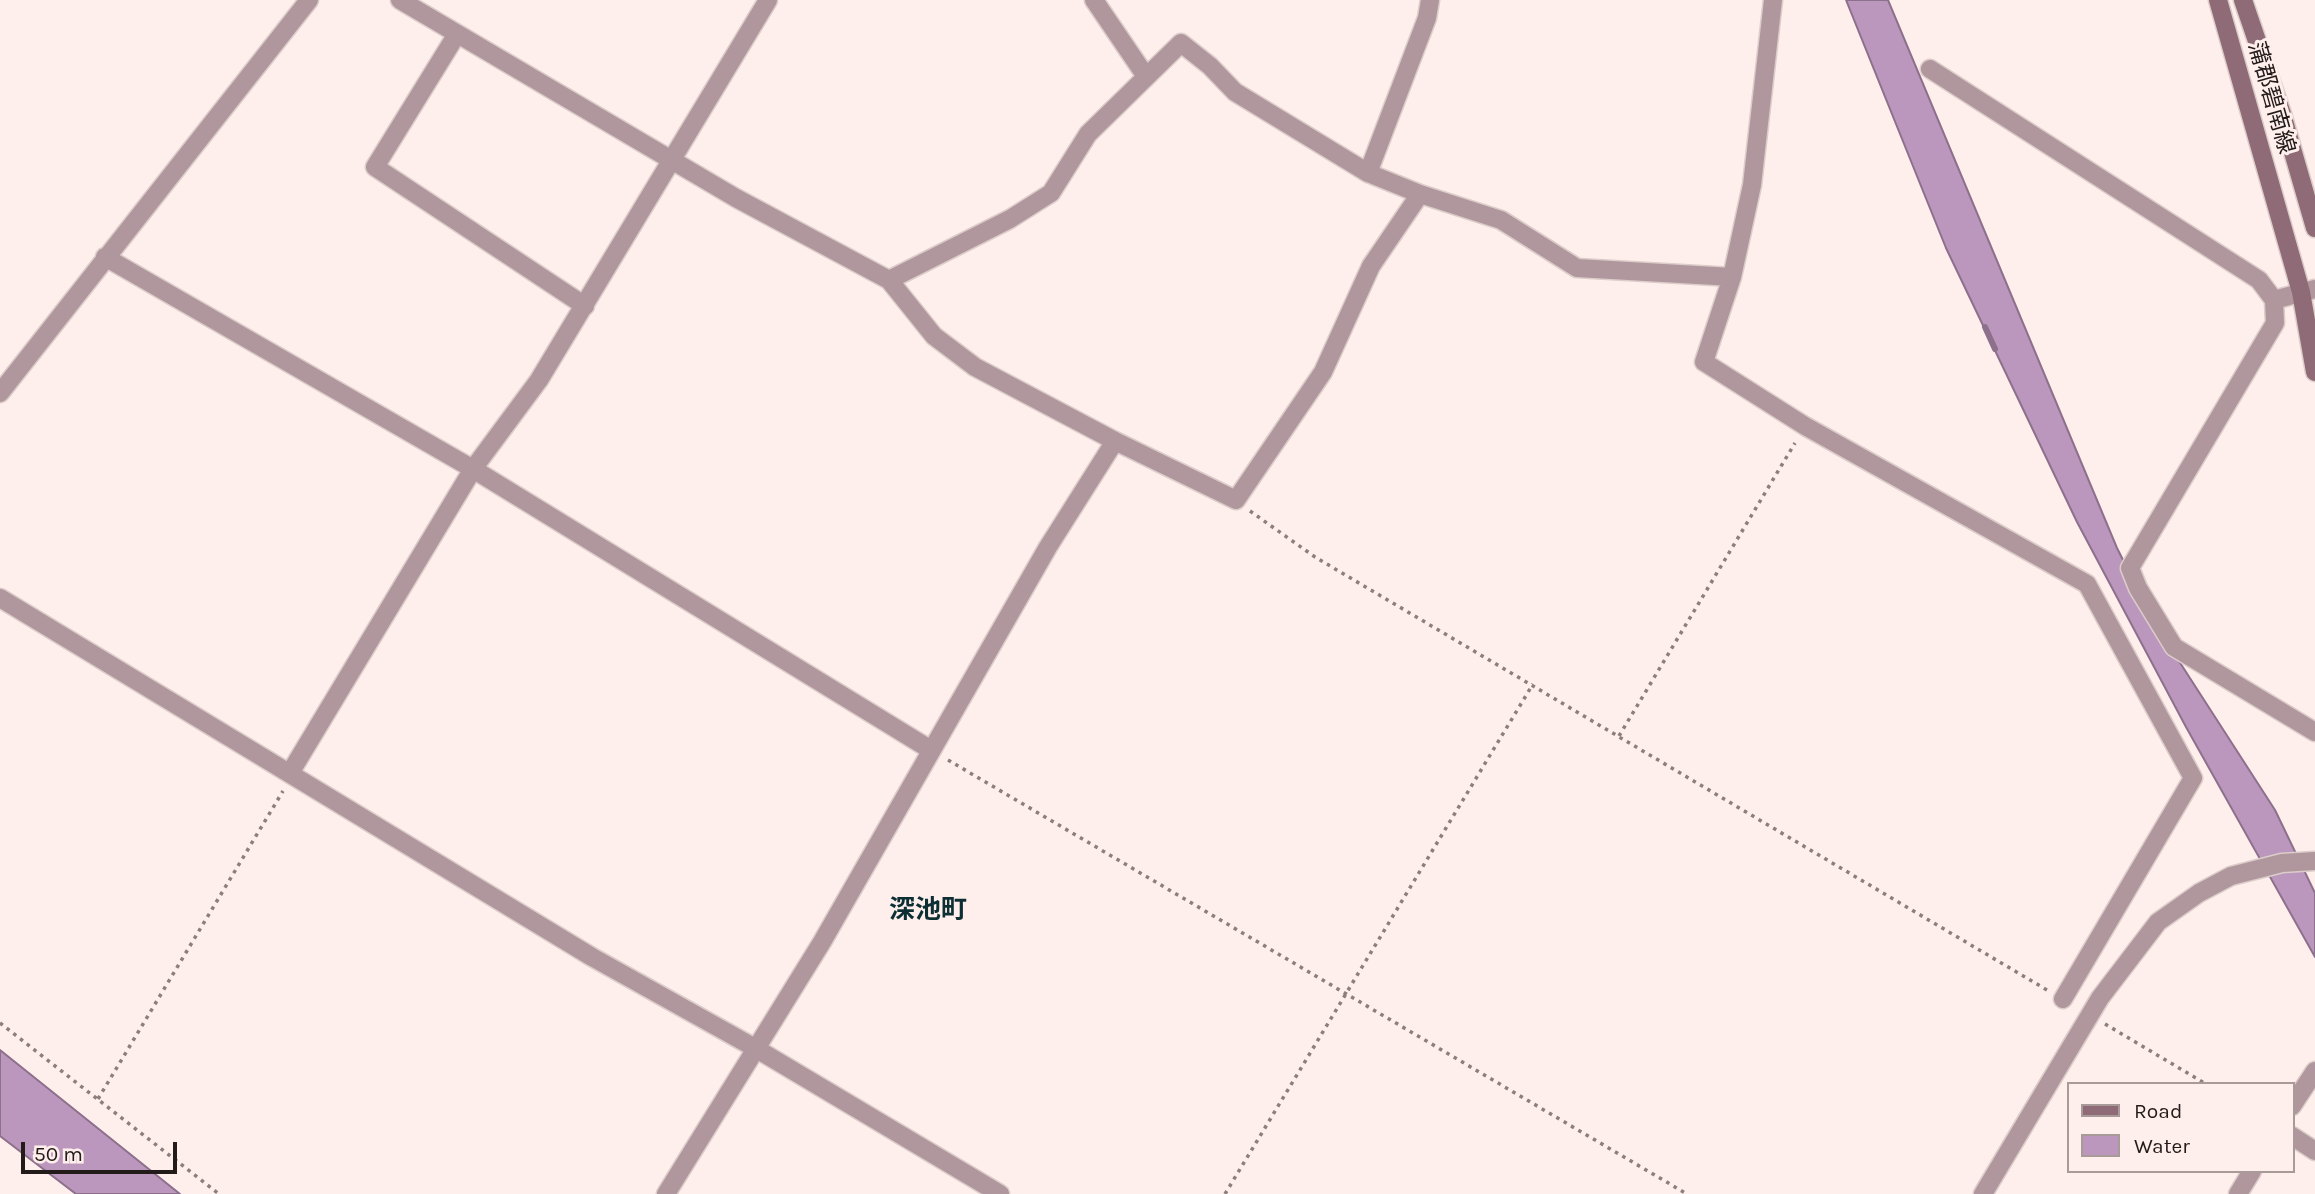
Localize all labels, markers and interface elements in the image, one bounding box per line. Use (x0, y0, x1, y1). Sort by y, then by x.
street label: 蒲郡碧南線 (2242, 39, 2300, 157)
district label: 深池町 (889, 895, 967, 927)
legend (2066, 1082, 2294, 1173)
text: Road (2134, 1099, 2182, 1123)
scale bar (24, 1128, 180, 1172)
text: Water (2134, 1134, 2190, 1158)
text: 50 m (34, 1142, 83, 1166)

